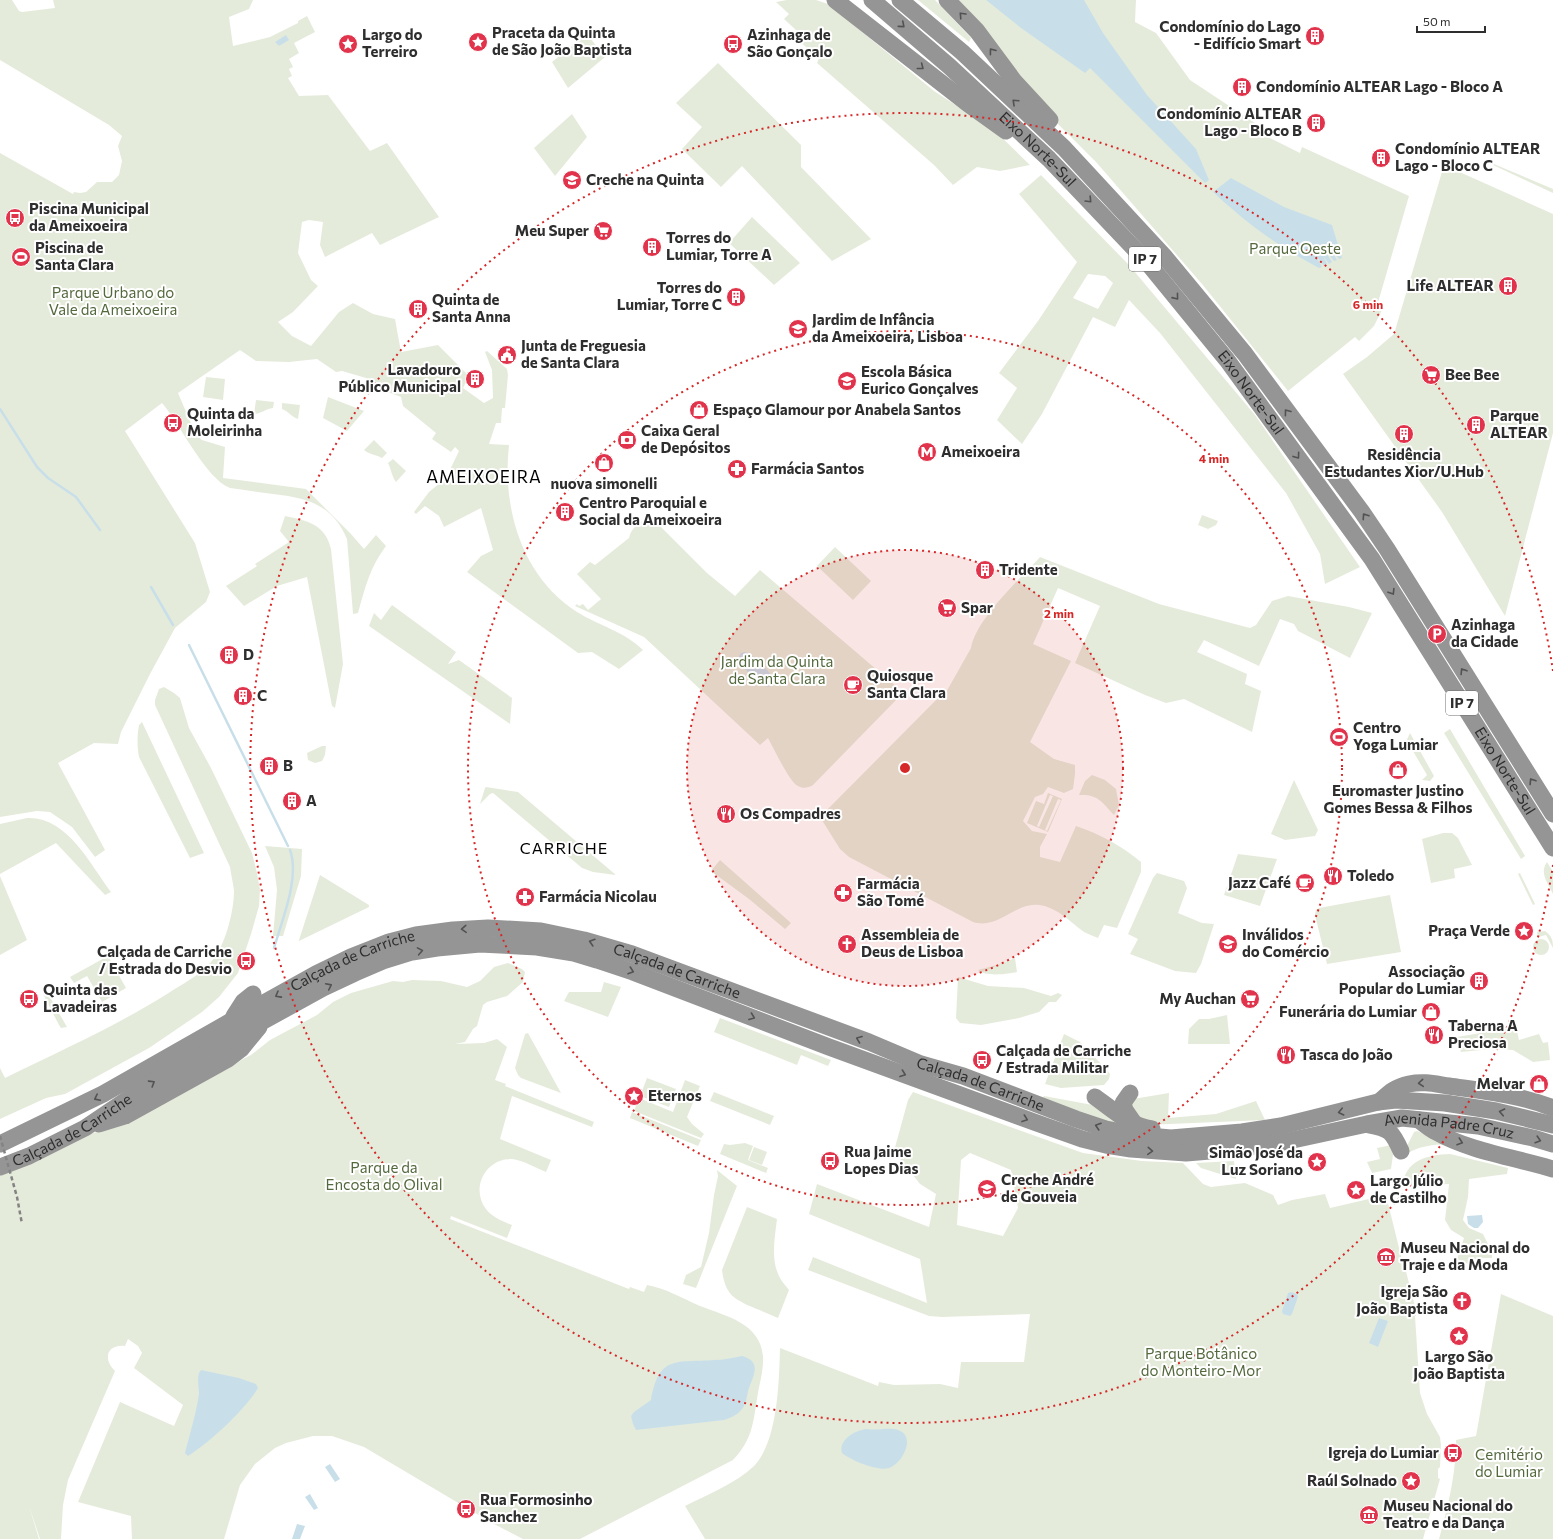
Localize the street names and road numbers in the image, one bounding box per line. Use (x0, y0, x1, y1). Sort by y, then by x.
street label: Eixo Norte-Sul (996, 107, 1080, 190)
road number: IP 7 (1129, 247, 1161, 271)
street label: Eixo Norte-Sul (1215, 346, 1288, 438)
road number: IP 7 (1446, 691, 1478, 715)
street label: Eixo Norte-Sul (1471, 723, 1540, 818)
street label: Calçada de Carriche (287, 926, 417, 995)
street label: Calçada de Carriche (611, 939, 743, 1002)
street label: Calçada de Carriche (915, 1053, 1047, 1114)
street label: Calçada de Carriche (10, 1089, 135, 1170)
street label: Avenida Padre Cruz (1382, 1108, 1516, 1142)

